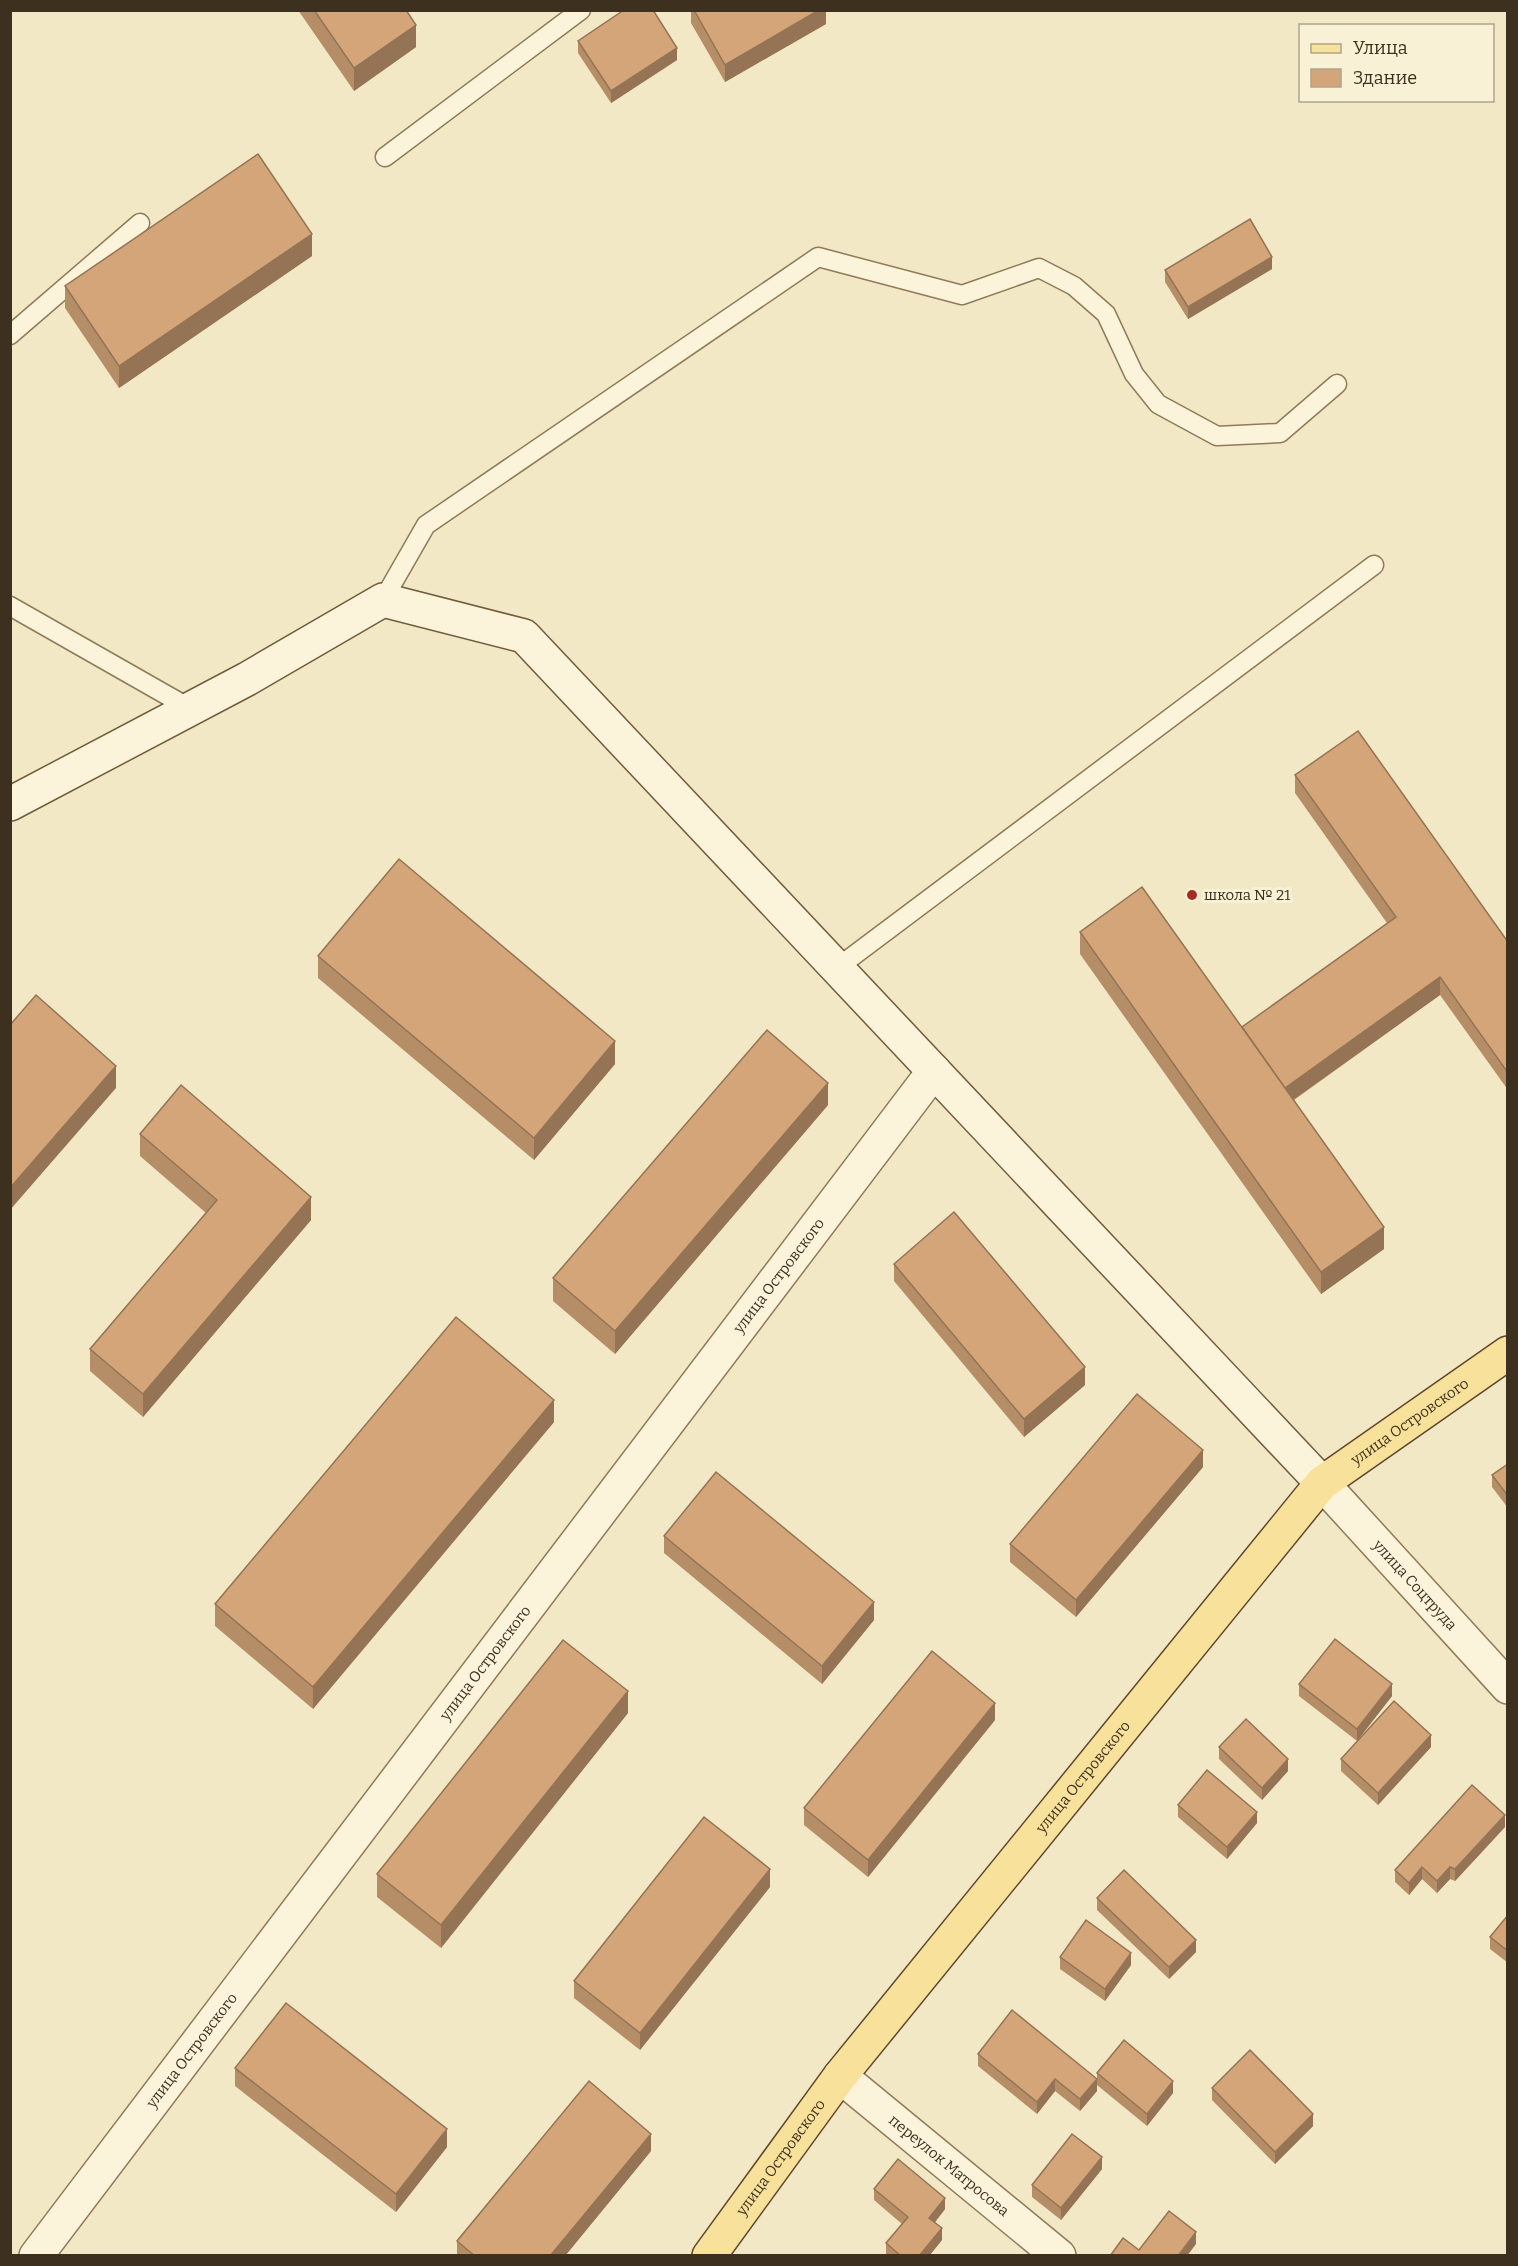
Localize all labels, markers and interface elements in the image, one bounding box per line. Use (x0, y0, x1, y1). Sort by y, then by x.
legend (1299, 24, 1494, 102)
text: Улица (1353, 37, 1408, 59)
text: Здание (1353, 67, 1417, 89)
place label: школа № 21 (1204, 886, 1290, 904)
marker: школа № 21 (1185, 888, 1199, 902)
street label: улица Островского (729, 1215, 828, 1337)
street label: улица Островского (1347, 1374, 1472, 1469)
street label: улица Соцтруда (1369, 1535, 1461, 1634)
street label: улица Островского (435, 1602, 535, 1725)
street label: улица Островского (1032, 1717, 1134, 1837)
street label: улица Островского (142, 1989, 241, 2112)
street label: улица Островского (732, 2096, 829, 2220)
street label: переулок Матросова (885, 2111, 1013, 2220)

